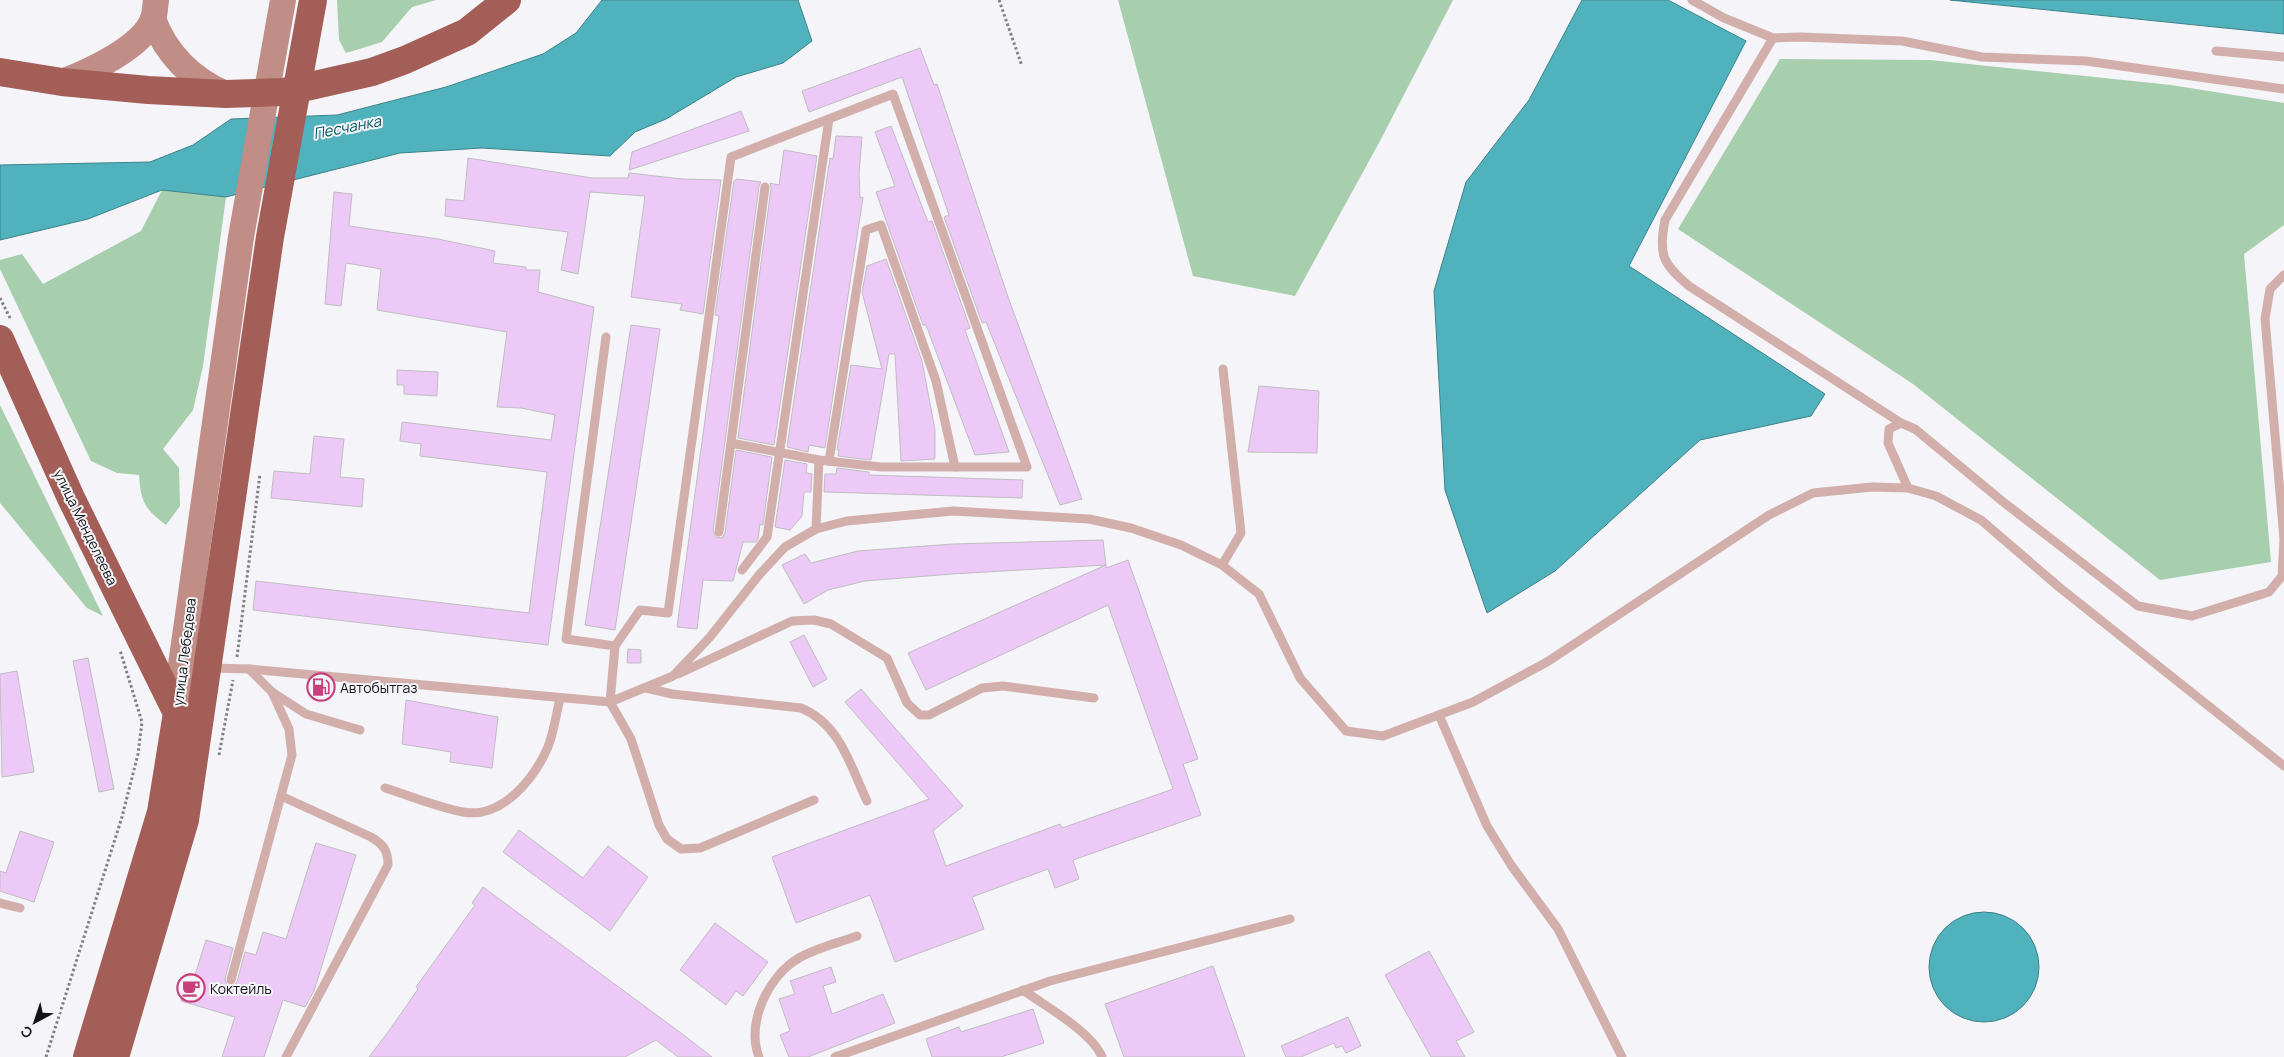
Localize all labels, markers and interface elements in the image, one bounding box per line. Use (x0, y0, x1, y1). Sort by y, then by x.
water label: Песчанка (311, 110, 383, 144)
street label: улица Менделеева (50, 466, 122, 588)
street label: улица Лебедева (168, 597, 200, 707)
fuel station icon: Автобытгаз (306, 672, 336, 702)
place label: Автобытгаз (340, 678, 417, 697)
cafe icon: Коктейль (176, 973, 206, 1003)
place label: Коктейль (210, 979, 272, 998)
north arrow (10, 997, 60, 1047)
text: С (16, 1022, 36, 1043)

